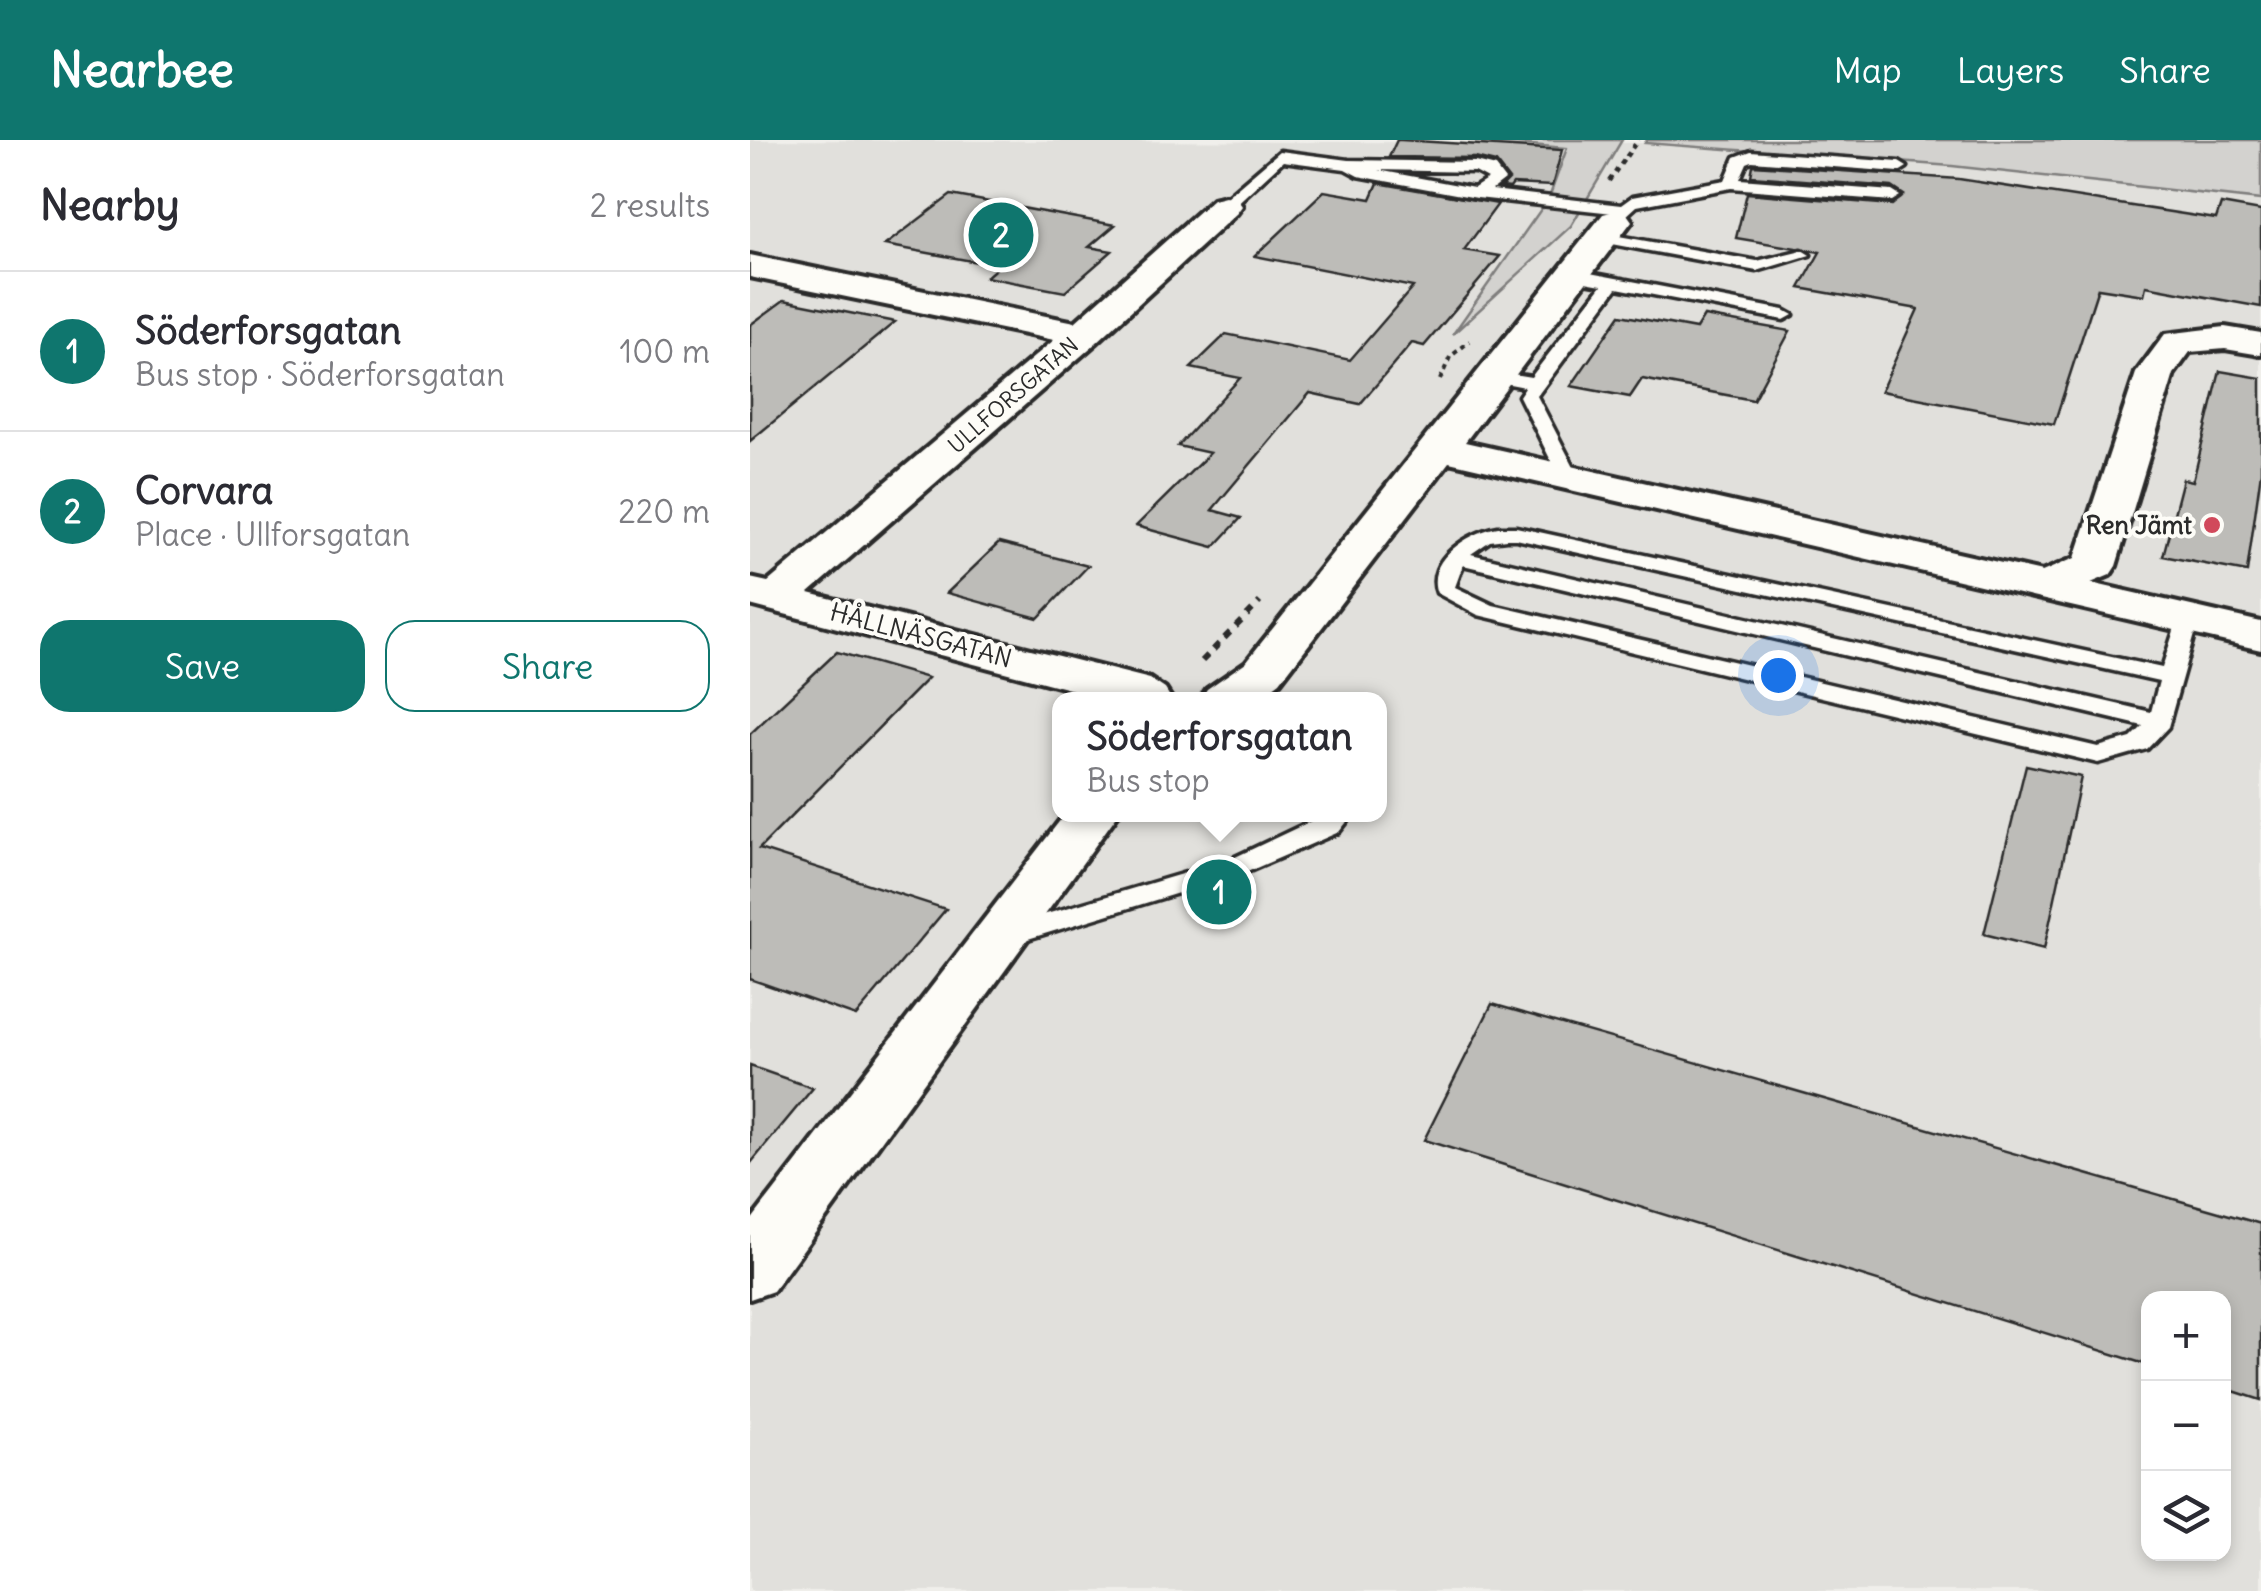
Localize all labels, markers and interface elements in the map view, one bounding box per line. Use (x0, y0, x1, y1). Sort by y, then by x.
text: Nearbee (50, 40, 234, 100)
text: Map (1834, 48, 1902, 92)
text: Layers (1957, 48, 2064, 92)
text: Share (2119, 48, 2211, 92)
text: Nearby (40, 179, 179, 231)
text: 2 results (590, 185, 710, 226)
pin: 2 (968, 198, 1034, 272)
text: Söderforsgatan (135, 307, 401, 354)
text: 1 (66, 331, 79, 372)
text: 100 m (620, 331, 710, 372)
street label: ULLFORSGATAN (942, 331, 1084, 459)
text: Bus stop · Söderforsgatan (135, 354, 505, 395)
text: Corvara (135, 467, 273, 514)
text: 2 (64, 491, 81, 532)
text: 220 m (618, 491, 710, 532)
place label: Ren Jämt (2086, 509, 2193, 541)
text: Place · Ullforsgatan (135, 514, 410, 555)
marker: Ren Jämt (2201, 514, 2223, 536)
street label: HÅLLNÄSGATAN (827, 595, 1015, 675)
button: Save (40, 620, 365, 712)
button: Share (385, 620, 710, 712)
your location (1753, 650, 1804, 701)
popup (1052, 692, 1387, 822)
text: Söderforsgatan (1086, 713, 1353, 760)
text: Bus stop (1086, 760, 1210, 801)
pin: 1 (1186, 854, 1252, 930)
map controls (2141, 1291, 2231, 1561)
button: + (2141, 1291, 2231, 1381)
button: − (2141, 1381, 2231, 1471)
button: layers (2141, 1471, 2231, 1561)

